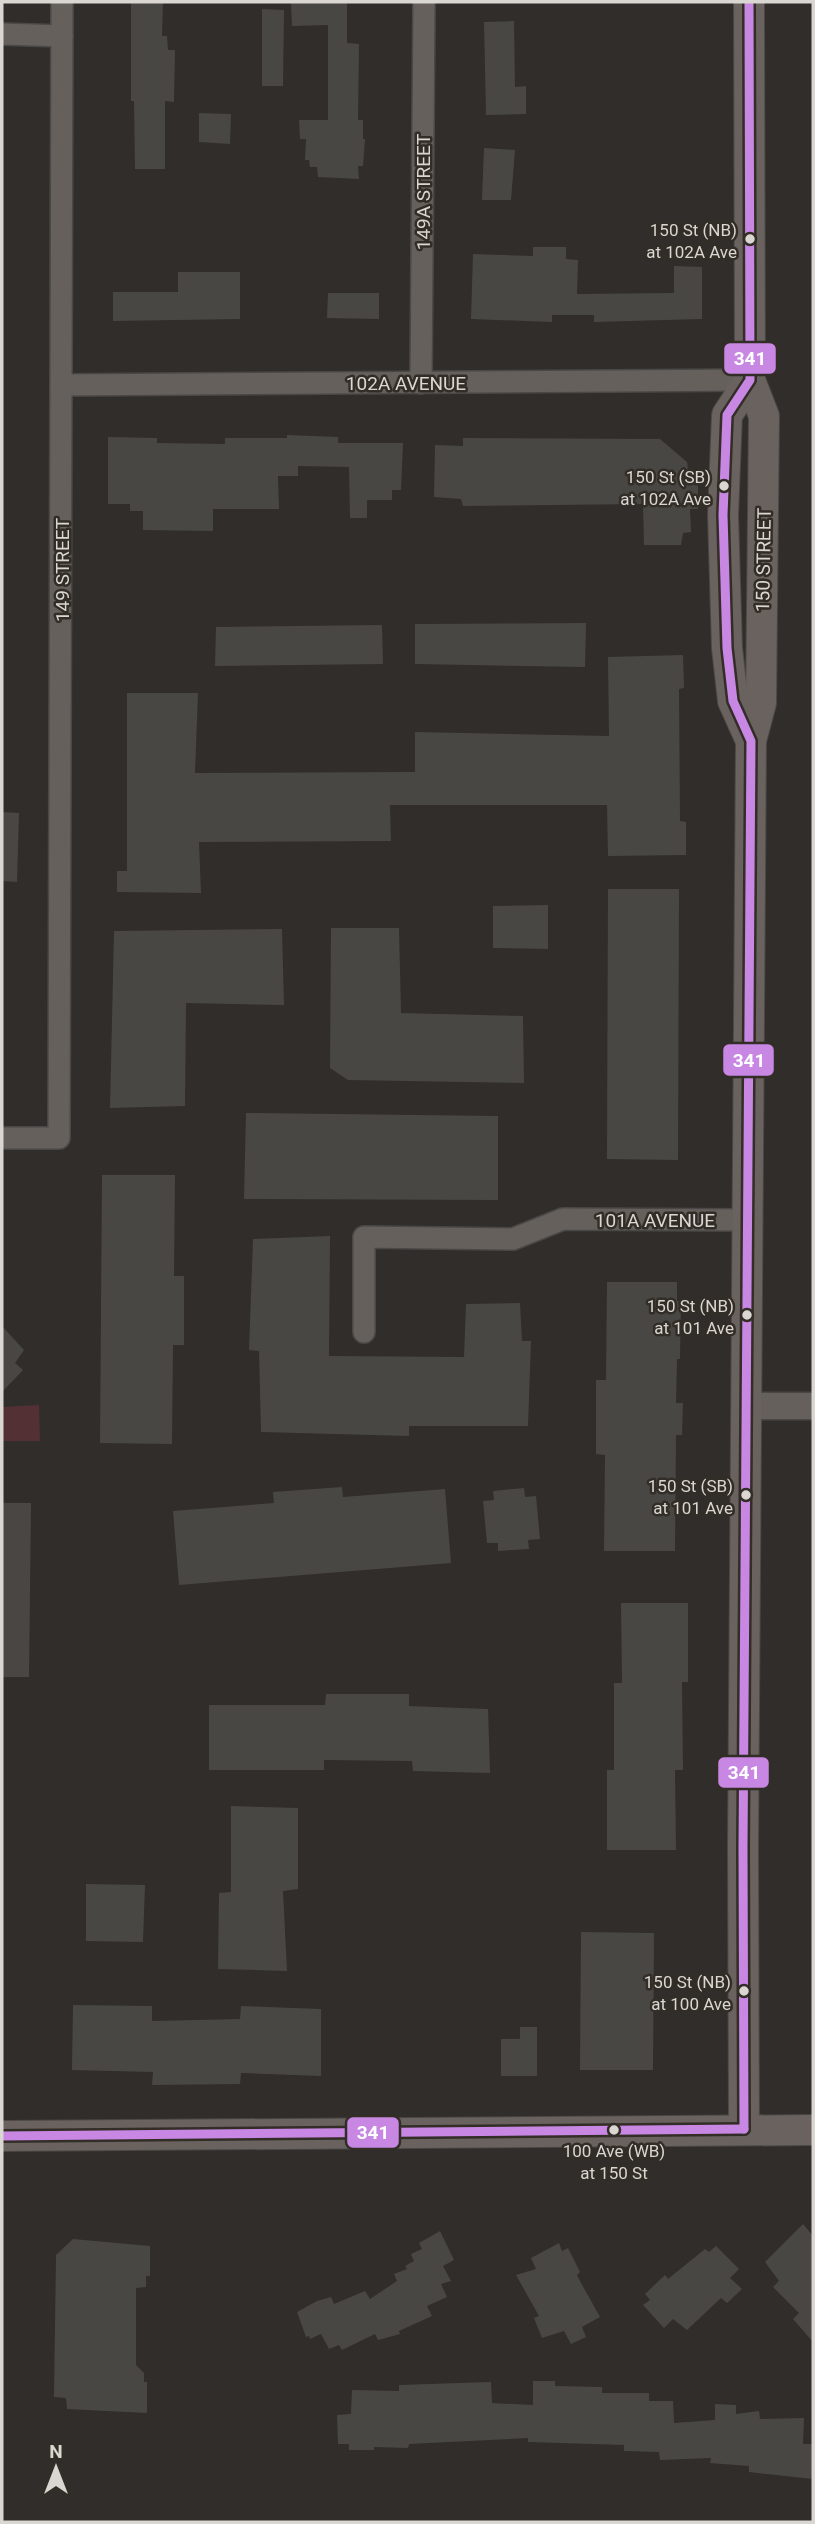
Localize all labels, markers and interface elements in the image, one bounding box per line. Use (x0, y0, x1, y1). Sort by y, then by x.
street label: 149A STREET (412, 134, 435, 250)
place label: 150 St (NB) at 102A Ave (646, 220, 737, 262)
marker: 150 St (NB) at 102A Ave (743, 232, 757, 246)
line badge: 341 (723, 342, 777, 375)
text: 341 (734, 347, 766, 370)
street label: 102A AVENUE (346, 372, 466, 395)
place label: 150 St (SB) at 102A Ave (620, 467, 711, 509)
marker: 150 St (SB) at 102A Ave (717, 479, 731, 493)
street label: 150 STREET (751, 508, 776, 612)
street label: 149 STREET (51, 518, 74, 622)
line badge: 341 (722, 1043, 775, 1077)
text: 341 (733, 1049, 765, 1072)
street label: 101A AVENUE (595, 1209, 715, 1232)
place label: 150 St (NB) at 101 Ave (647, 1296, 734, 1338)
marker: 150 St (NB) at 101 Ave (740, 1308, 754, 1322)
place label: 150 St (SB) at 101 Ave (648, 1476, 733, 1518)
marker: 150 St (SB) at 101 Ave (739, 1488, 753, 1502)
line badge: 341 (717, 1756, 770, 1789)
text: 341 (728, 1761, 760, 1784)
place label: 150 St (NB) at 100 Ave (644, 1972, 731, 2014)
marker: 150 St (NB) at 100 Ave (737, 1984, 751, 1998)
line badge: 341 (346, 2116, 400, 2149)
text: 341 (357, 2121, 389, 2144)
marker: 100 Ave (WB) at 150 St (607, 2123, 621, 2137)
place label: 100 Ave (WB) at 150 St (563, 2141, 665, 2183)
north arrow (21, 2433, 91, 2503)
text: N (49, 2440, 63, 2463)

